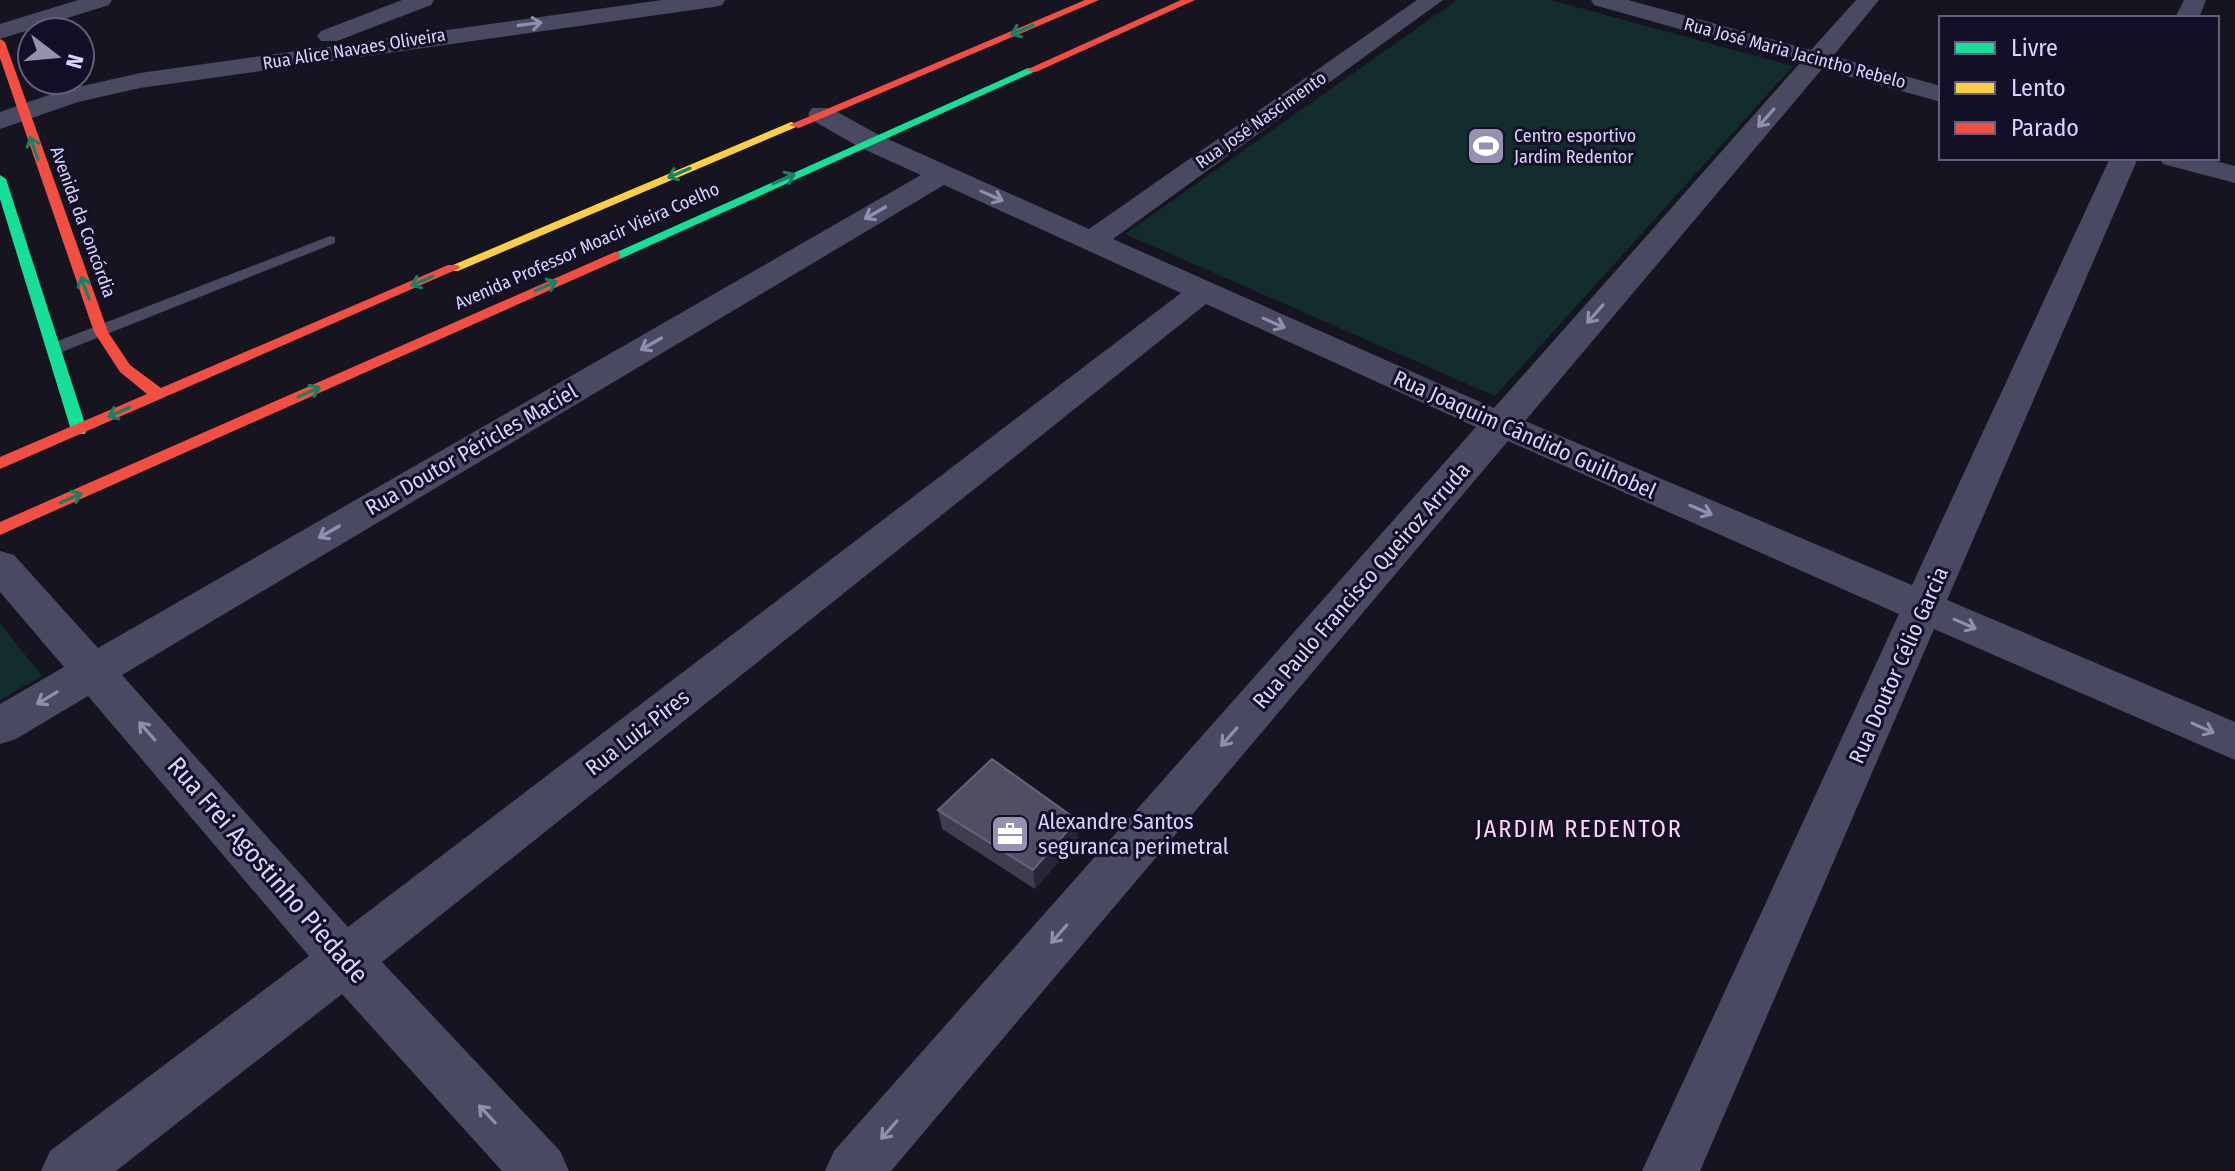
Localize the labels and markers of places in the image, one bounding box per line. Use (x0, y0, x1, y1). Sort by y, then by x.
sports icon: Centro esportivo Jardim Redentor (1465, 125, 1507, 167)
place label: Centro esportivo Jardim Redentor (1514, 125, 1636, 168)
place label: Alexandre Santos seguranca perimetral (1038, 808, 1229, 860)
office icon: Alexandre Santos seguranca perimetral (989, 813, 1031, 855)

